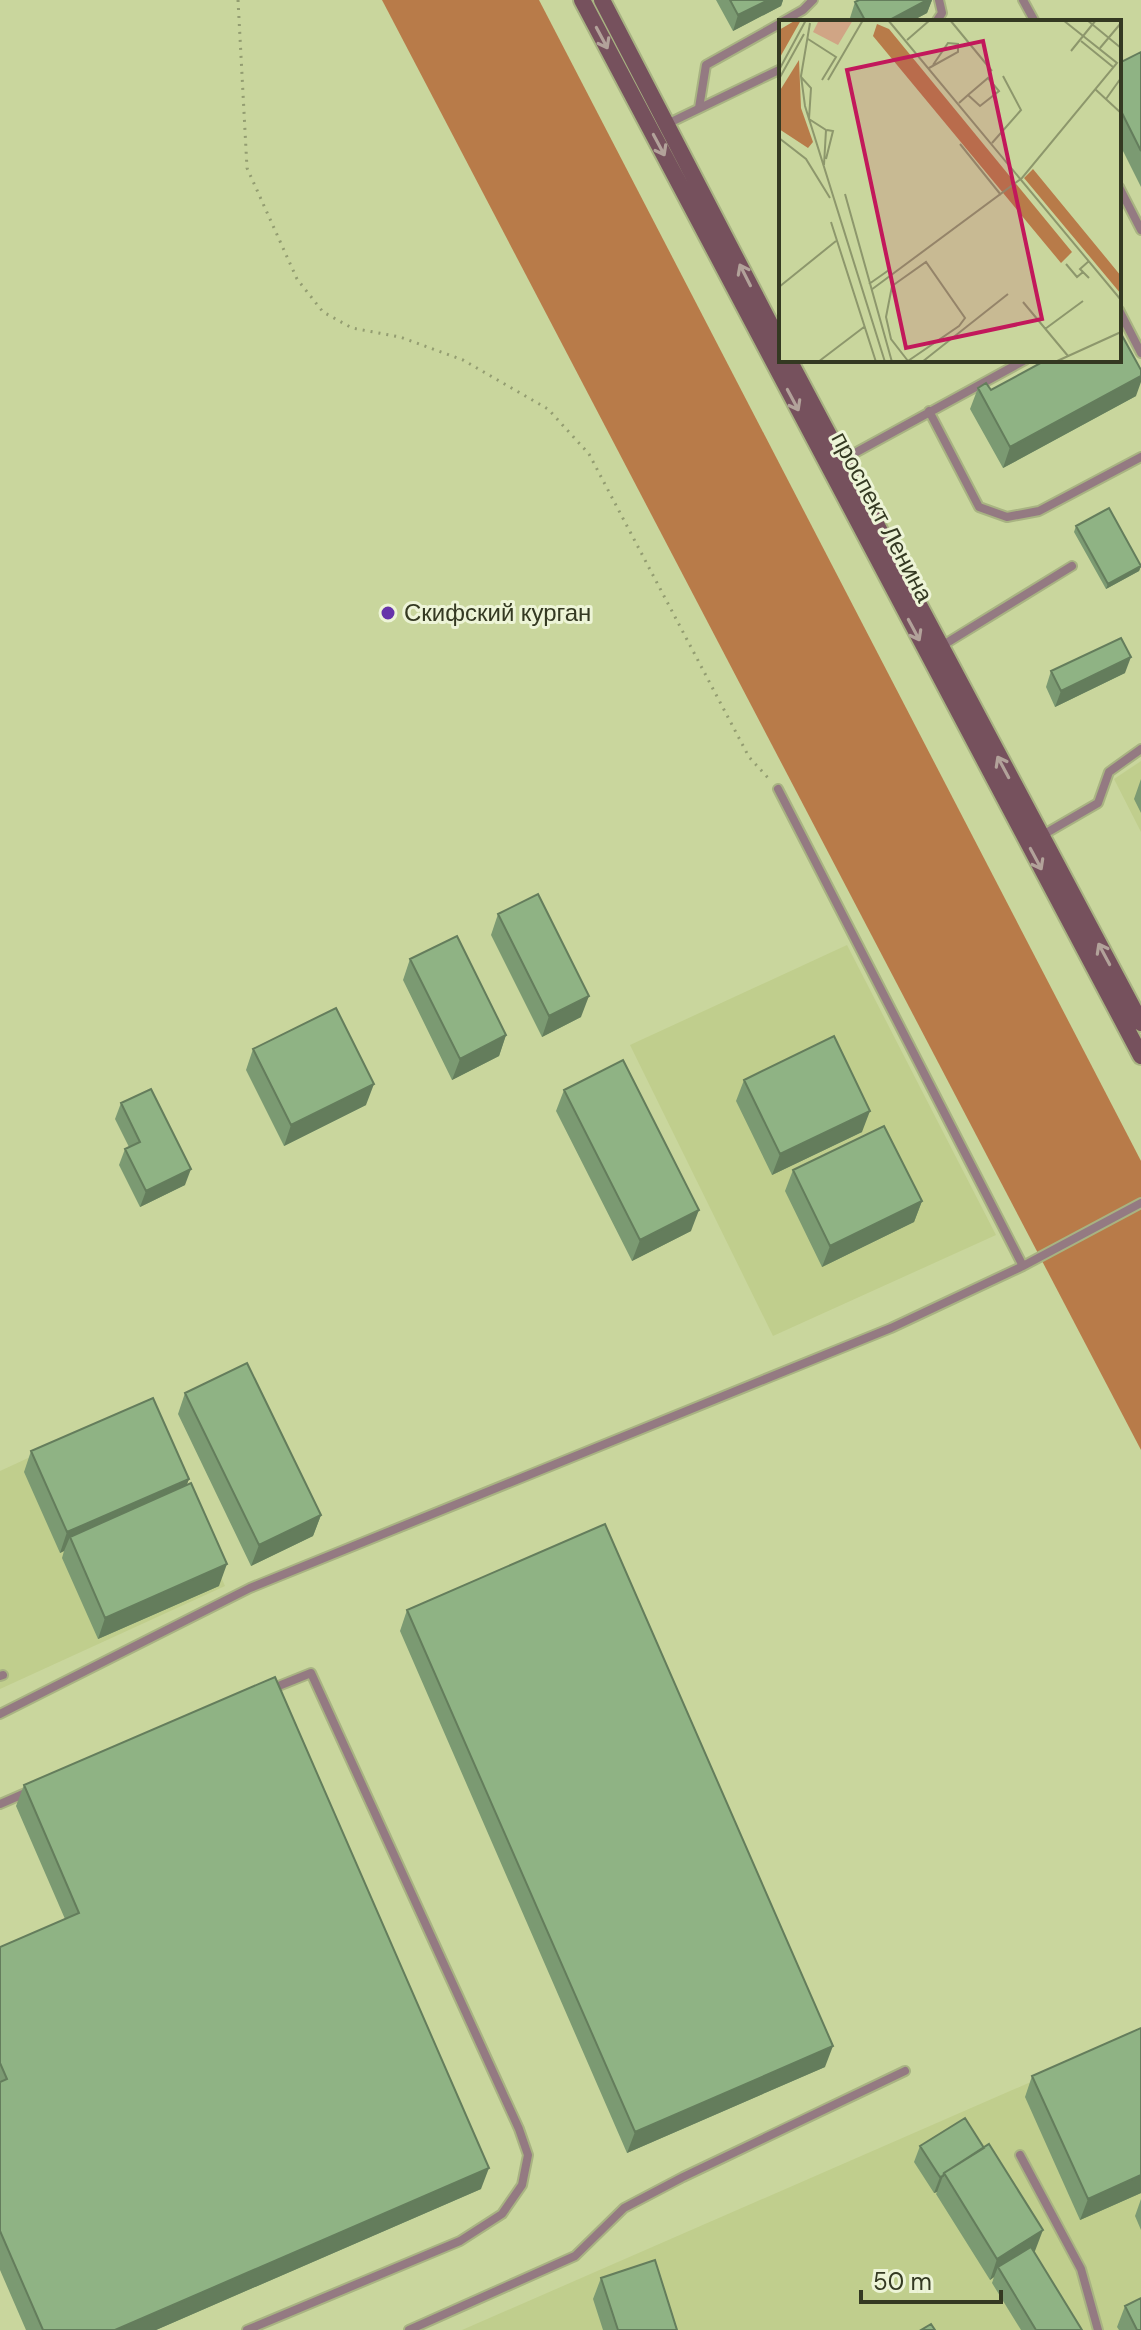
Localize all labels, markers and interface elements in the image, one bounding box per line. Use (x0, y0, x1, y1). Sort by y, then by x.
inset map (779, 20, 1121, 362)
one-way arrow (595, 26, 611, 49)
one-way arrow (651, 133, 667, 156)
one-way arrow (737, 264, 752, 288)
one-way arrow (785, 387, 801, 411)
street label: проспект Ленина (824, 426, 941, 608)
place label: Скифский курган (404, 597, 591, 628)
marker: Скифский курган (379, 604, 397, 622)
one-way arrow (906, 618, 922, 641)
one-way arrow (995, 756, 1011, 780)
one-way arrow (1029, 847, 1044, 871)
one-way arrow (1096, 943, 1112, 966)
scale bar (861, 2254, 1001, 2304)
text: 50 m (873, 2266, 932, 2297)

